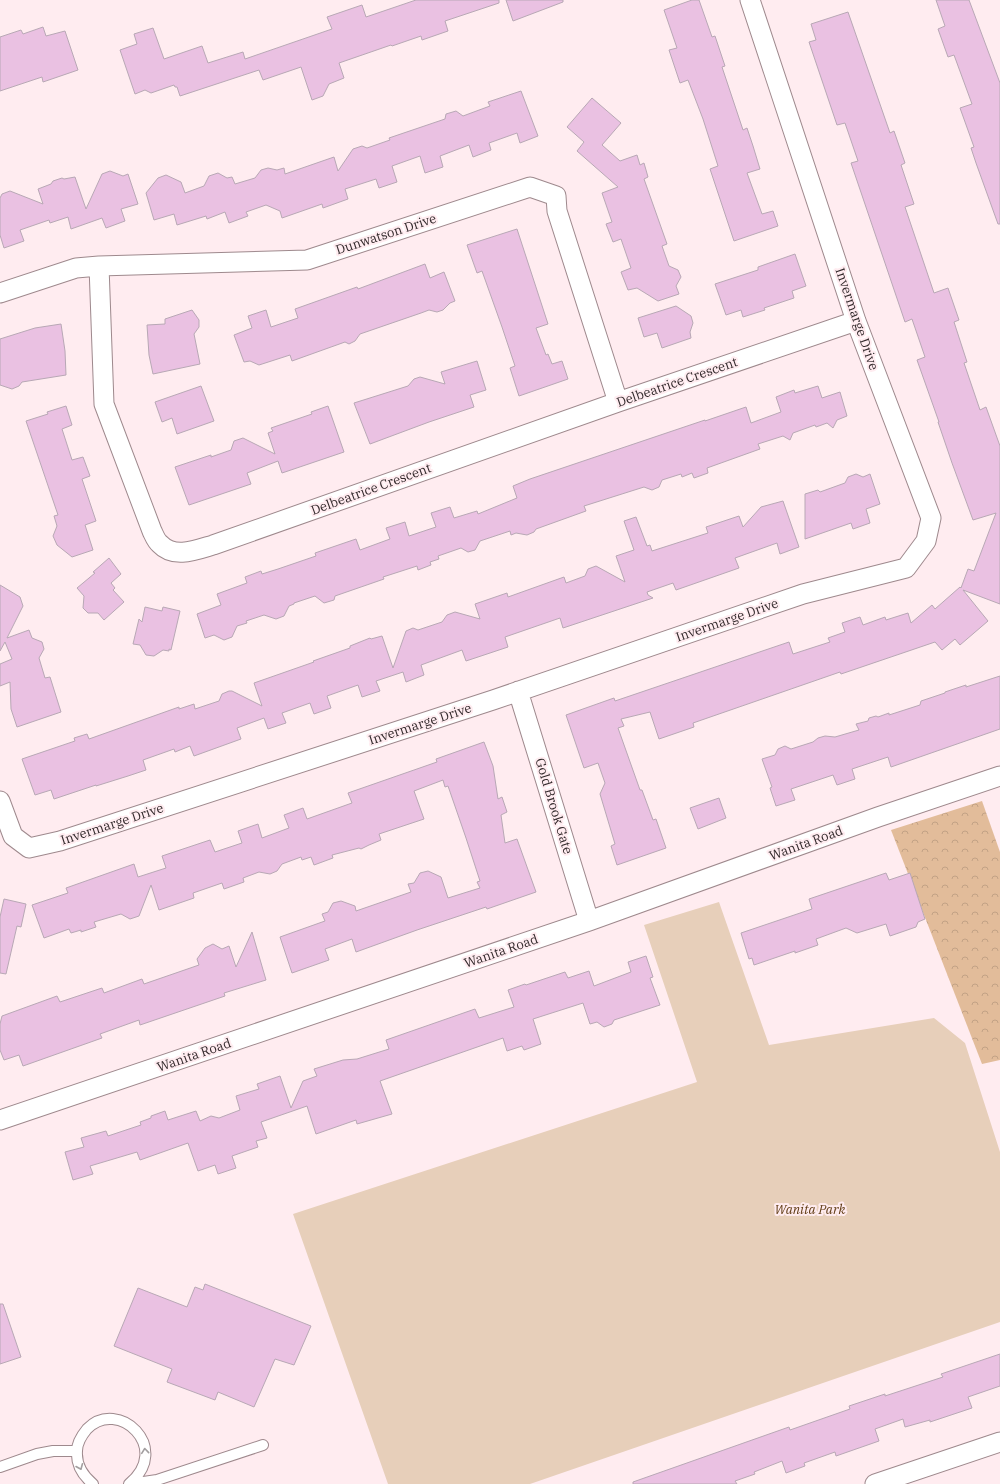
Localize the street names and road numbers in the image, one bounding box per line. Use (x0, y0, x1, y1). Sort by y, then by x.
street label: Dunwatson Drive (334, 210, 438, 258)
street label: Invermarge Drive (832, 266, 882, 372)
street label: Delbeatrice Crescent (614, 353, 740, 411)
street label: Delbeatrice Crescent (309, 459, 434, 519)
street label: Invermarge Drive (674, 595, 780, 645)
street label: Invermarge Drive (366, 699, 474, 749)
street label: Gold Brook Gate (531, 756, 577, 856)
street label: Invermarge Drive (58, 799, 166, 849)
street label: Wanita Road (767, 822, 845, 864)
street label: Wanita Road (462, 930, 540, 972)
street label: Wanita Road (155, 1034, 233, 1076)

